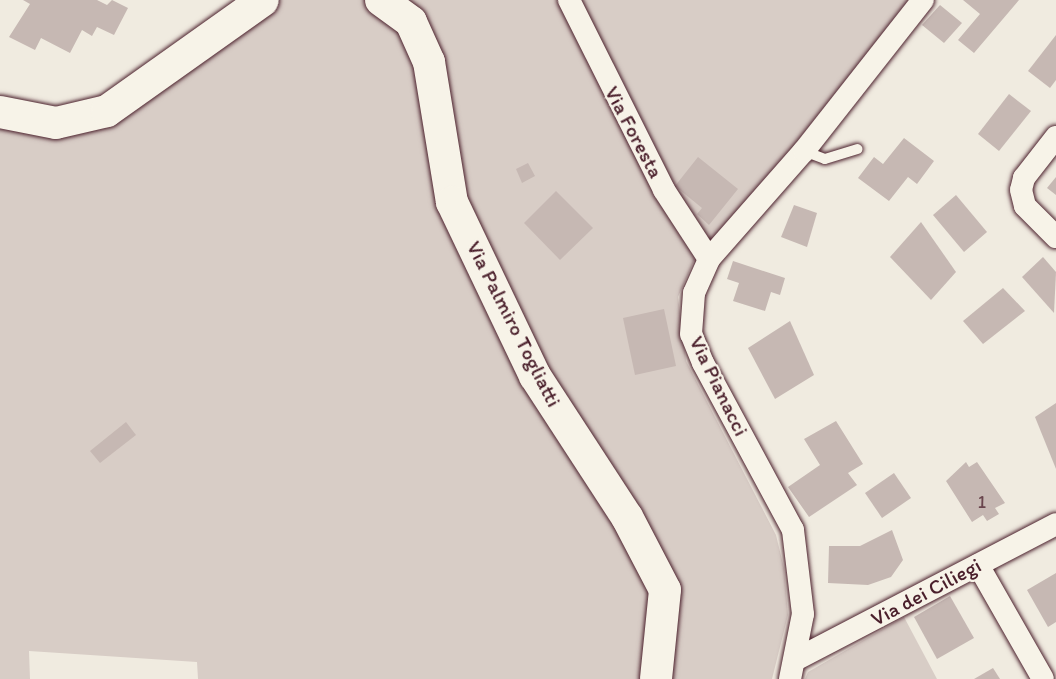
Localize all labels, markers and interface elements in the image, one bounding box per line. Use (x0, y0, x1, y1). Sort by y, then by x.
street label: Via Foresta (599, 82, 669, 182)
street label: Via Palmiro Togliatti (462, 238, 566, 410)
street label: Via Pianacci (684, 332, 754, 440)
house number: 1 (978, 491, 986, 513)
street label: Via dei Ciliegi (867, 553, 985, 631)

